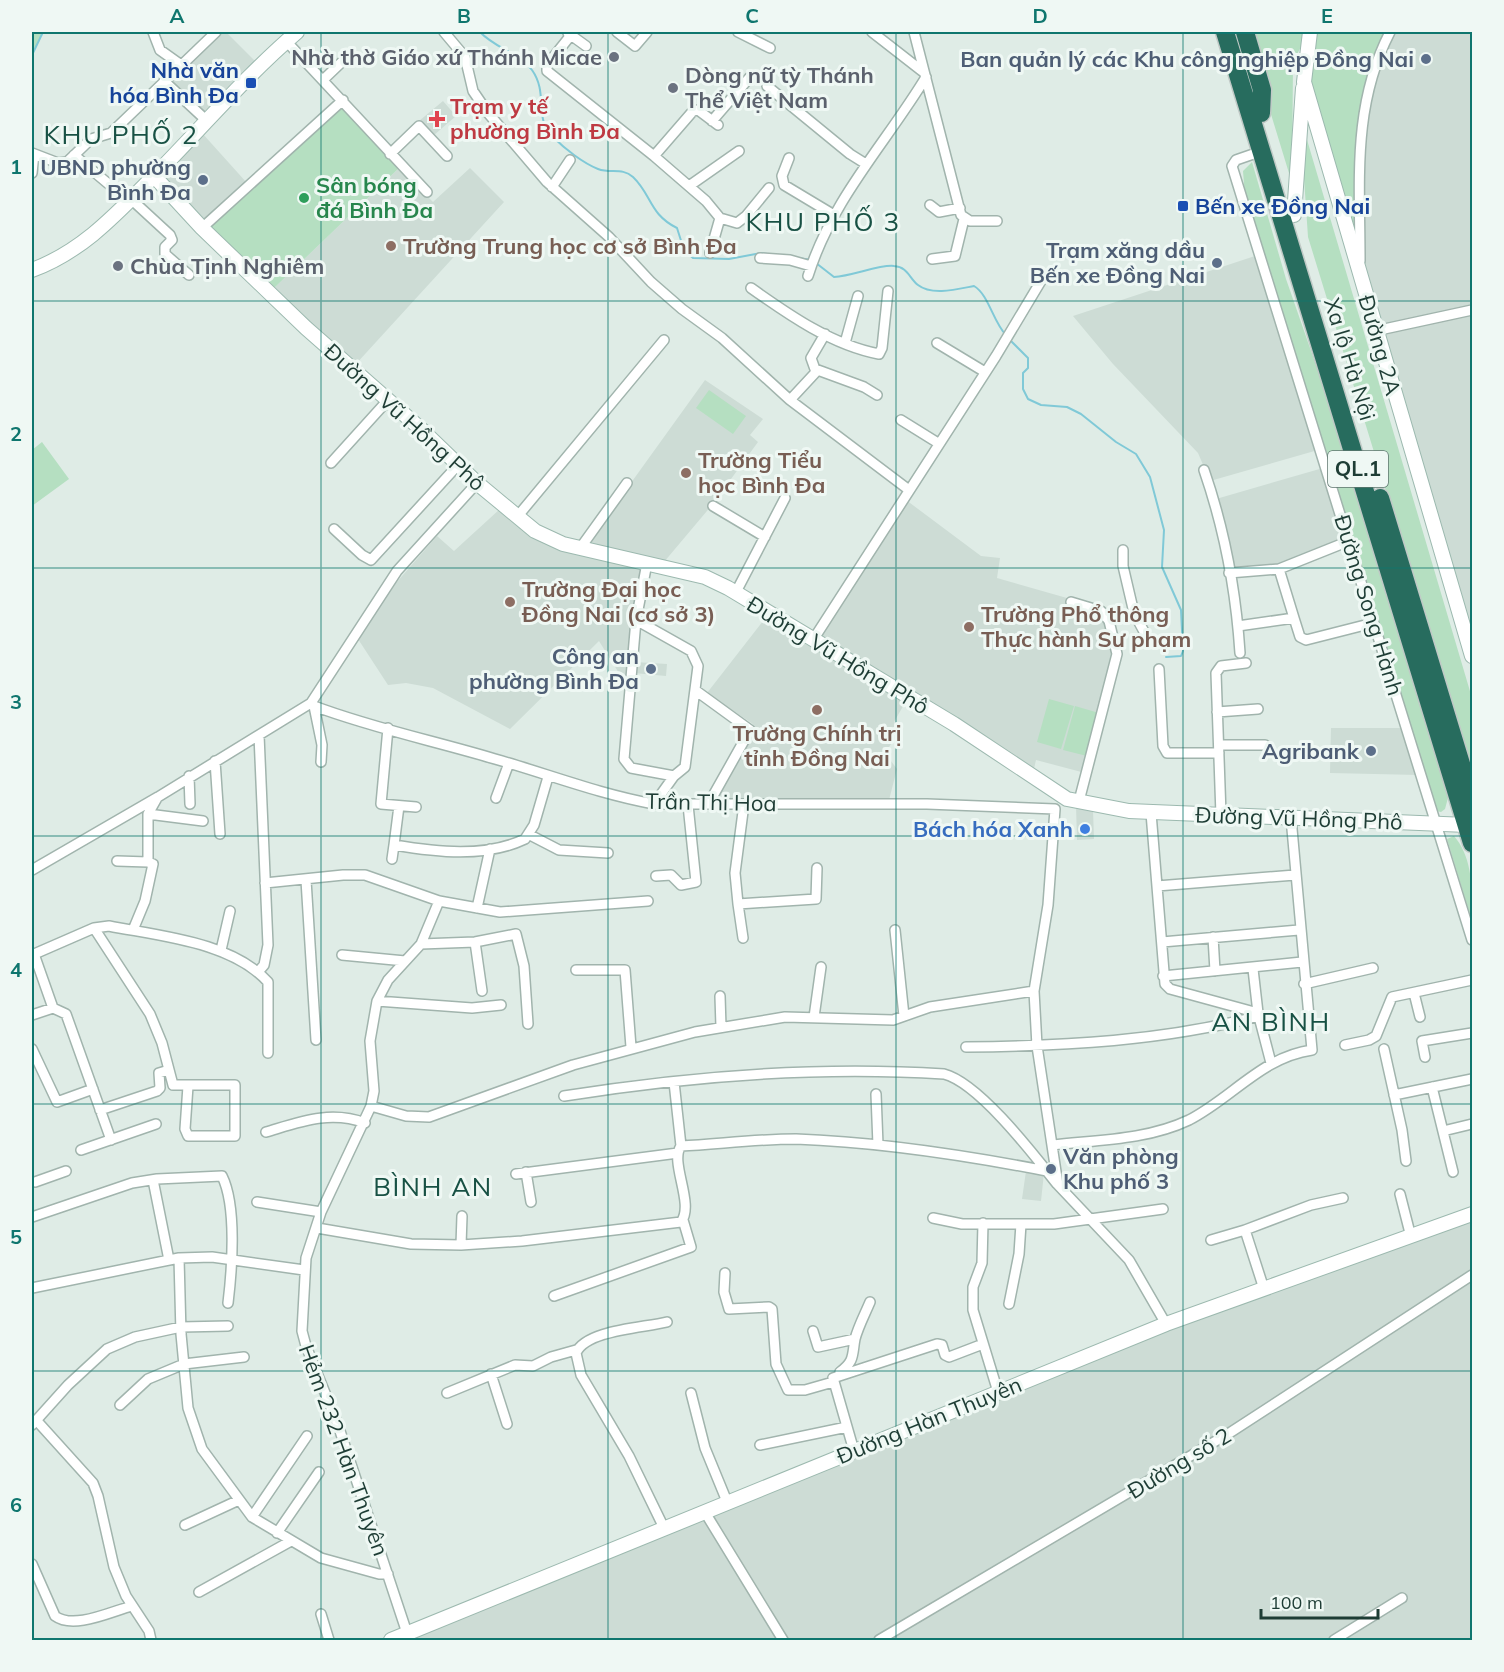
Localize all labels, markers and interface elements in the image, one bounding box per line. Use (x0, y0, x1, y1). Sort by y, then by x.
text: A (170, 3, 185, 28)
text: B (457, 3, 471, 28)
text: C (745, 3, 759, 28)
text: D (1032, 3, 1048, 28)
text: E (1321, 3, 1333, 28)
place label: Nhà thờ Giáo xứ Thánh Micae (291, 43, 602, 71)
place label: Ban quản lý các Khu công nghiệp Đồng Nai (960, 45, 1414, 73)
marker: Nhà thờ Giáo xứ Thánh Micae (607, 50, 621, 64)
marker: Ban quản lý các Khu công nghiệp Đồng Nai (1419, 52, 1433, 66)
place label: Nhà văn hóa Bình Đa (109, 56, 239, 109)
place label: Dòng nữ tỳ Thánh Thể Việt Nam (685, 61, 874, 114)
marker: Nhà văn hóa Bình Đa (244, 76, 258, 90)
marker: Dòng nữ tỳ Thánh Thể Việt Nam (666, 81, 680, 95)
place label: Trạm y tế phường Bình Đa (450, 92, 620, 145)
marker: Trạm y tế phường Bình Đa (428, 110, 446, 128)
district label: KHU PHỐ 2 (44, 118, 198, 151)
place label: UBND phường Bình Đa (40, 153, 191, 206)
text: 1 (10, 154, 22, 179)
place label: Sân bóng đá Bình Đa (316, 171, 433, 224)
marker: UBND phường Bình Đa (196, 173, 210, 187)
marker: Sân bóng đá Bình Đa (297, 191, 311, 205)
place label: Bến xe Đồng Nai (1195, 192, 1370, 220)
marker: Bến xe Đồng Nai (1176, 199, 1190, 213)
district label: KHU PHỐ 3 (746, 205, 900, 238)
place label: Trường Trung học cơ sở Bình Đa (403, 232, 737, 260)
place label: Trạm xăng dầu Bến xe Đồng Nai (1030, 236, 1205, 289)
marker: Trường Trung học cơ sở Bình Đa (384, 239, 398, 253)
place label: Chùa Tịnh Nghiêm (130, 252, 324, 280)
marker: Trạm xăng dầu Bến xe Đồng Nai (1210, 256, 1224, 270)
marker: Chùa Tịnh Nghiêm (111, 259, 125, 273)
street label: Đường 2A (1352, 292, 1408, 398)
street label: Xa lộ Hà Nội (1318, 294, 1382, 424)
street label: Đường Vũ Hồng Phô (319, 337, 491, 497)
text: 2 (10, 421, 22, 446)
place label: Trường Tiểu học Bình Đa (698, 446, 825, 499)
road number: QL.1 (1328, 451, 1388, 487)
marker: Trường Tiểu học Bình Đa (679, 466, 693, 480)
street label: Đường Song Hành (1328, 511, 1410, 699)
place label: Trường Đại học Đồng Nai (cơ sở 3) (521, 575, 715, 628)
street label: Đường Vũ Hồng Phô (742, 590, 934, 720)
marker: Trường Đại học Đồng Nai (cơ sở 3) (503, 595, 517, 609)
place label: Trường Phổ thông Thực hành Sư phạm (981, 600, 1191, 653)
marker: Trường Phổ thông Thực hành Sư phạm (962, 620, 976, 634)
place label: Công an phường Bình Đa (469, 642, 639, 695)
marker: Công an phường Bình Đa (644, 662, 658, 676)
text: 3 (10, 689, 22, 714)
marker: Trường Chính trị tỉnh Đồng Nai (810, 703, 824, 717)
place label: Trường Chính trị tỉnh Đồng Nai (732, 719, 902, 772)
place label: Agribank (1262, 737, 1360, 765)
marker: Agribank (1364, 744, 1378, 758)
street label: Trần Thị Hoa (645, 787, 777, 817)
street label: Đường Vũ Hồng Phô (1195, 800, 1403, 836)
place label: Bách hóa Xanh (913, 815, 1073, 843)
marker: Bách hóa Xanh (1078, 822, 1092, 836)
text: 4 (10, 957, 22, 982)
district label: AN BÌNH (1211, 1005, 1331, 1038)
place label: Văn phòng Khu phố 3 (1062, 1142, 1179, 1195)
marker: Văn phòng Khu phố 3 (1044, 1162, 1058, 1176)
district label: BÌNH AN (373, 1170, 493, 1203)
text: 5 (10, 1224, 22, 1249)
street label: Hẻm 232 Hàn Thuyên (293, 1340, 395, 1560)
street label: Đường Hàn Thuyên (832, 1370, 1026, 1470)
street label: Đường số 2 (1122, 1421, 1236, 1505)
text: 6 (10, 1492, 22, 1517)
scale bar (1261, 1582, 1378, 1620)
text: 100 m (1270, 1591, 1323, 1614)

